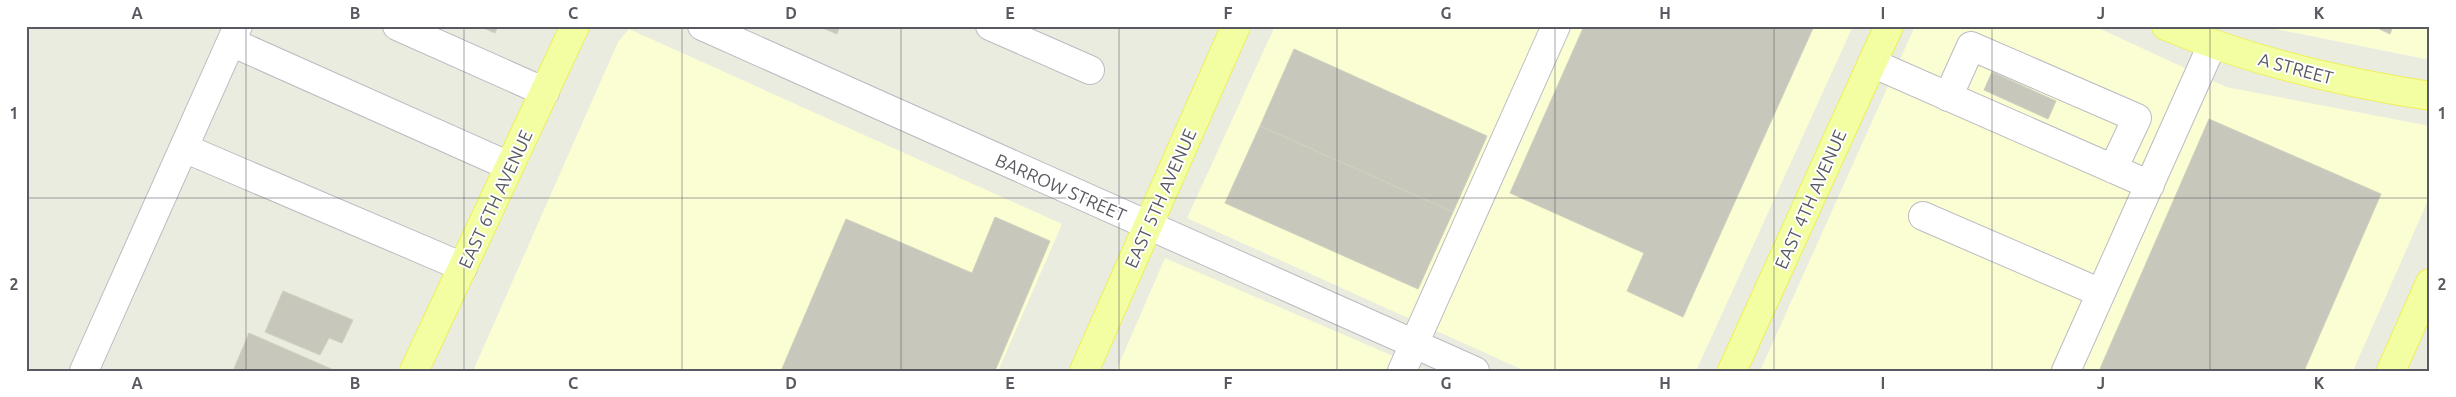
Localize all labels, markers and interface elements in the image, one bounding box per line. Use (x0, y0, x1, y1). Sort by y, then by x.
text: A (131, 4, 143, 22)
text: B (350, 4, 360, 22)
text: C (568, 4, 578, 22)
text: D (785, 4, 797, 22)
text: E (1005, 4, 1015, 22)
text: F (1224, 4, 1233, 22)
text: G (1440, 4, 1452, 22)
text: H (1659, 4, 1671, 22)
text: I (1881, 4, 1885, 22)
text: J (2097, 4, 2105, 22)
text: K (2314, 4, 2325, 22)
street label: A STREET (2256, 48, 2336, 88)
text: 1 (9, 104, 19, 122)
text: 1 (2437, 104, 2447, 122)
street label: EAST 5TH AVENUE (1120, 125, 1200, 271)
street label: EAST 4TH AVENUE (1770, 126, 1850, 272)
street label: EAST 6TH AVENUE (454, 127, 536, 271)
street label: BARROW STREET (992, 149, 1130, 225)
text: 2 (9, 275, 19, 293)
text: 2 (2437, 275, 2447, 293)
text: A (131, 374, 143, 392)
text: B (350, 374, 360, 392)
text: C (568, 374, 578, 392)
text: D (785, 374, 797, 392)
text: E (1005, 374, 1015, 392)
text: F (1224, 374, 1233, 392)
text: G (1440, 374, 1452, 392)
text: H (1659, 374, 1671, 392)
text: I (1881, 374, 1885, 392)
text: J (2097, 374, 2105, 392)
text: K (2314, 374, 2325, 392)

